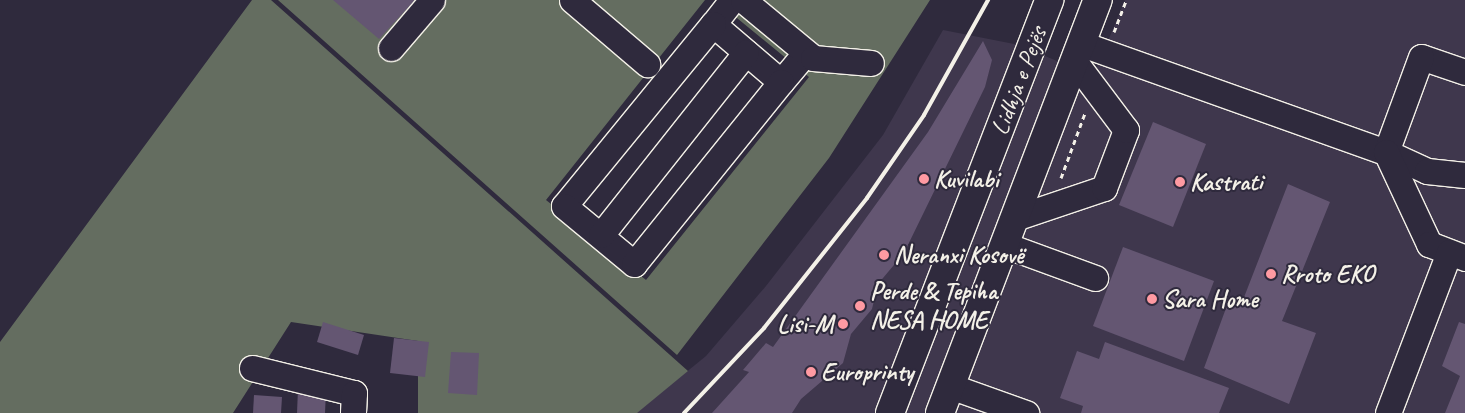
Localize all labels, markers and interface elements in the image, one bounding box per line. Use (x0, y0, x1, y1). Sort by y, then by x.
street label: Lidhja e Pejës (985, 23, 1053, 139)
place label: Kuvilabi (934, 164, 999, 194)
place label: Kastrati (1190, 167, 1262, 197)
marker: Kuvilabi (918, 173, 930, 185)
marker: Kastrati (1174, 176, 1186, 188)
place label: Neranxi Kosovë (894, 240, 1023, 270)
marker: Neranxi Kosovë (878, 249, 890, 261)
place label: Rroto EKO (1281, 259, 1374, 289)
marker: Rroto EKO (1265, 268, 1277, 280)
place label: Perde & Tepiha NESA HOME (870, 277, 997, 336)
place label: Sara Home (1162, 284, 1257, 314)
marker: Sara Home (1146, 293, 1158, 305)
marker: Perde & Tepiha NESA HOME (854, 300, 866, 312)
place label: Lisi-M (777, 309, 833, 339)
marker: Lisi-M (837, 318, 849, 330)
place label: Europrinty (821, 357, 913, 387)
marker: Europrinty (805, 366, 817, 378)

